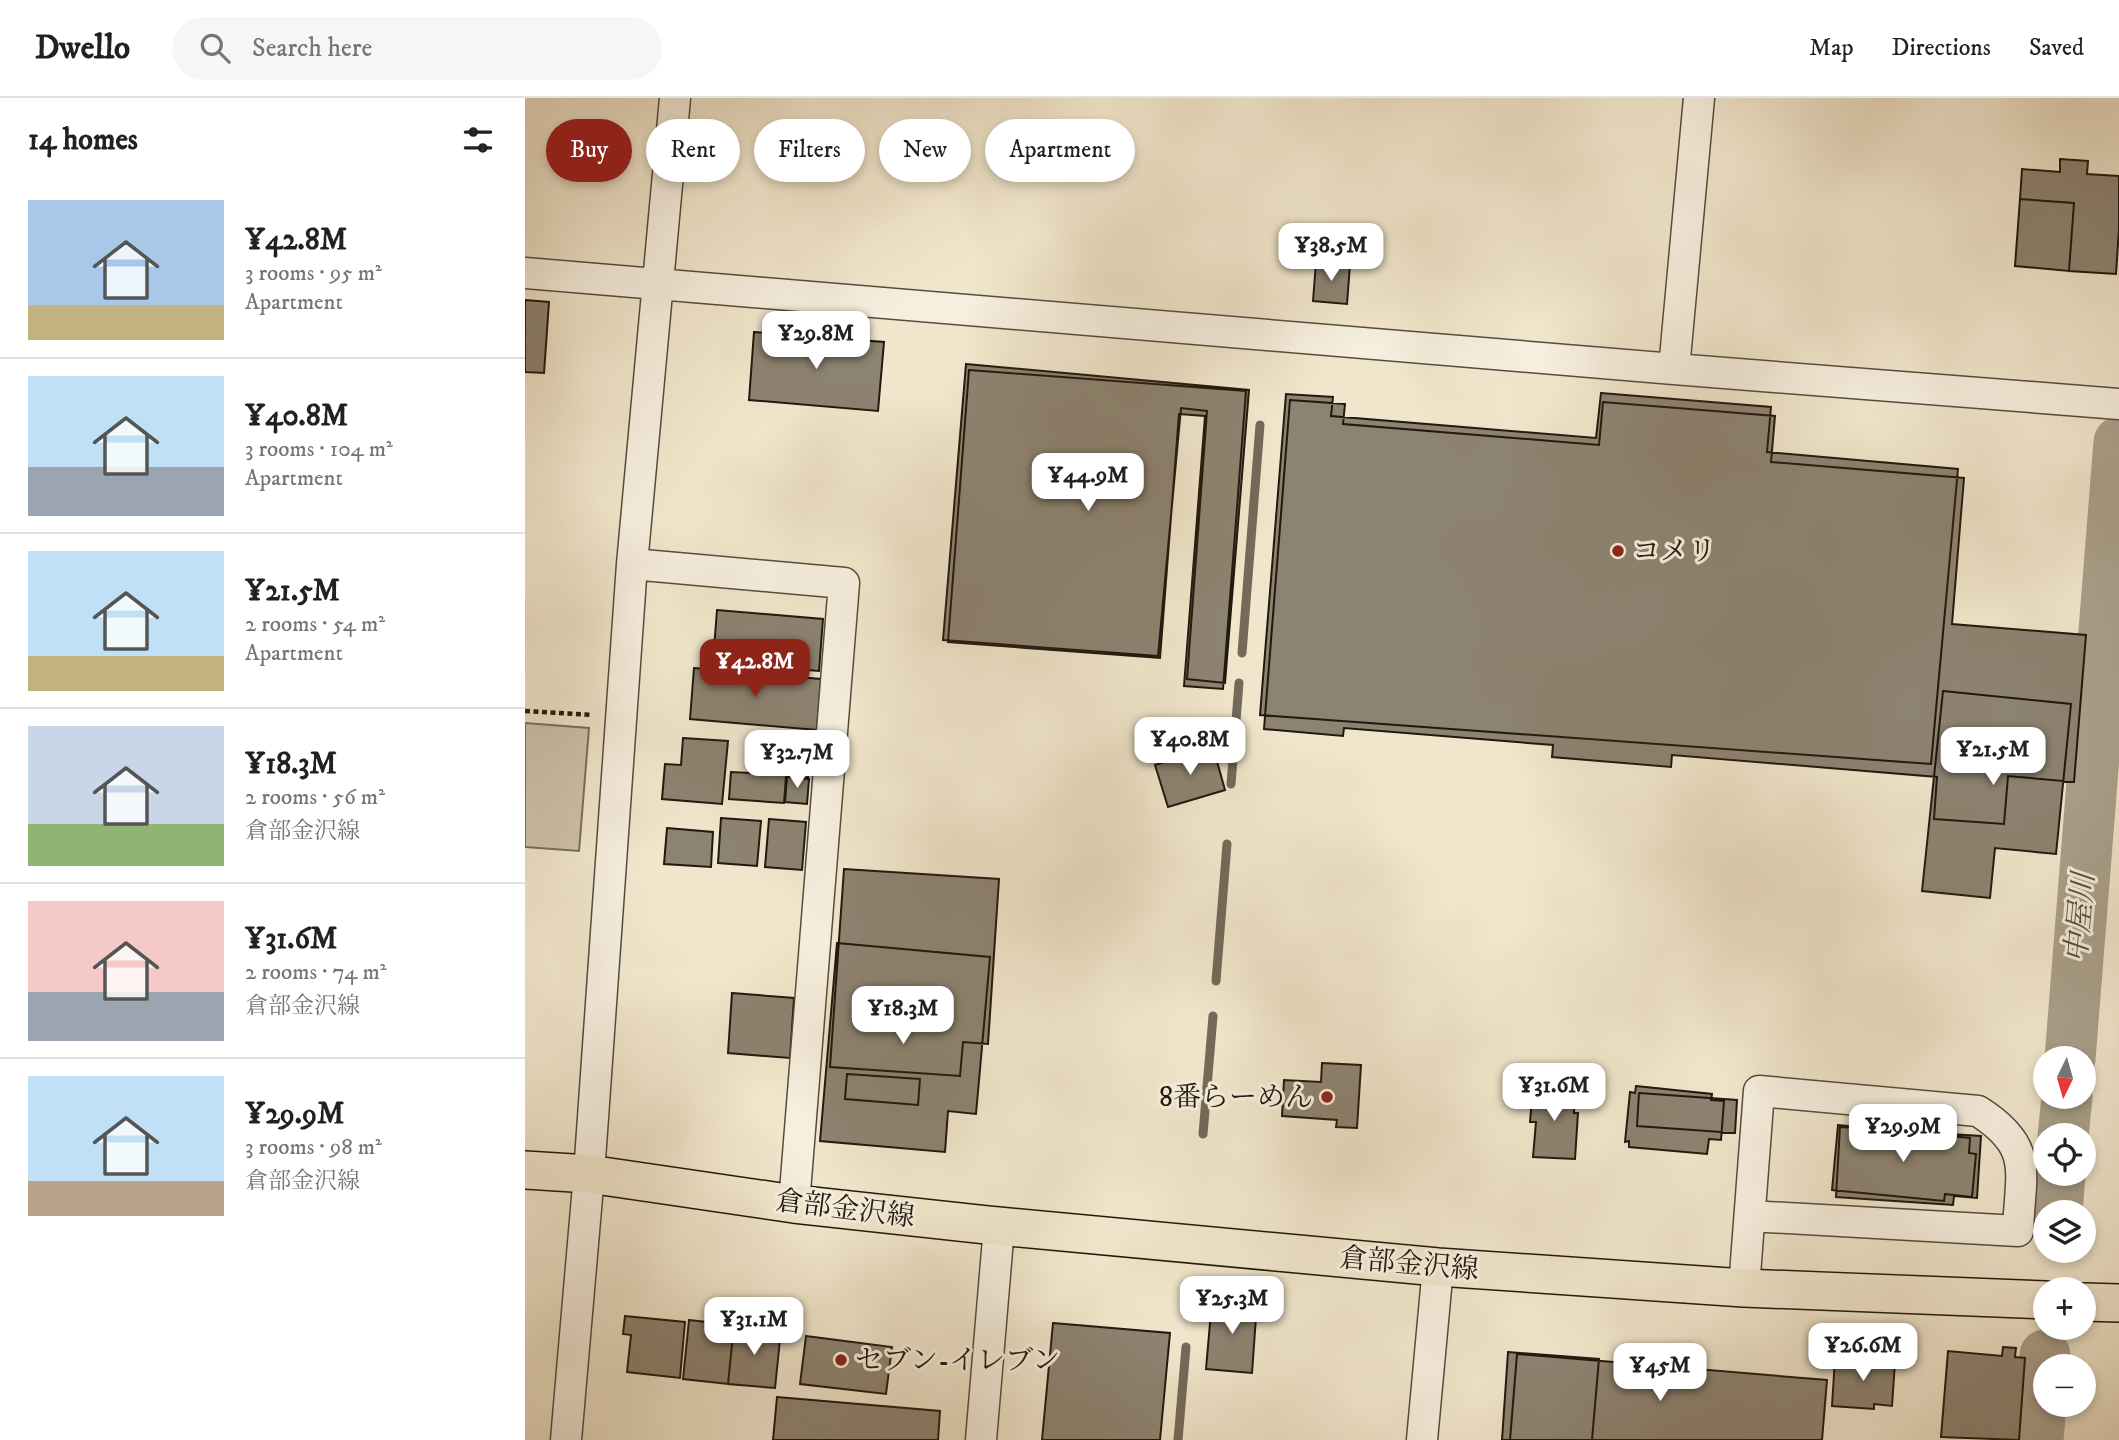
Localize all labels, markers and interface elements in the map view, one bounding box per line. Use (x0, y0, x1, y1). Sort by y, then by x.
search box (172, 17, 662, 80)
text: Dwello (35, 28, 130, 69)
icon: search (196, 29, 234, 67)
text: Search here (252, 32, 372, 65)
text: Map (1809, 33, 1854, 63)
text: Directions (1892, 33, 1991, 63)
text: Saved (2029, 33, 2084, 63)
chip: Buy (546, 119, 632, 182)
chip: Rent (646, 119, 740, 182)
chip: Filters (754, 119, 865, 182)
chip: New (879, 119, 971, 182)
chip: Apartment (985, 119, 1135, 182)
icon: filters (459, 121, 497, 159)
text: 14 homes (28, 122, 138, 159)
text: ¥42.8M (245, 222, 347, 259)
pin: ¥38.5M (1274, 223, 1388, 283)
icon: home (84, 228, 168, 312)
text: ¥38.5M (1294, 231, 1368, 260)
text: 3 rooms · 95 m² (245, 259, 382, 288)
text: Apartment (245, 288, 343, 317)
pin: ¥29.8M (759, 312, 873, 371)
text: ¥29.8M (778, 319, 854, 348)
text: ¥40.8M (245, 398, 348, 435)
icon: home (84, 404, 168, 488)
text: 3 rooms · 104 m² (245, 435, 393, 464)
pin: ¥44.9M (1031, 454, 1145, 513)
text: ¥44.9M (1048, 461, 1128, 490)
text: Apartment (245, 464, 343, 493)
place label: コメリ (1632, 534, 1716, 569)
marker: コメリ (1610, 543, 1626, 559)
text: ¥21.5M (245, 573, 340, 610)
icon: home (84, 579, 168, 663)
text: 2 rooms · 54 m² (245, 610, 385, 639)
text: Apartment (245, 639, 343, 668)
pin: ¥42.8M (698, 640, 812, 699)
text: ¥42.8M (716, 647, 794, 676)
pin: ¥40.8M (1133, 718, 1247, 777)
text: ¥40.8M (1150, 725, 1230, 754)
pin: ¥21.5M (1936, 728, 2050, 787)
pin: ¥32.7M (740, 730, 854, 790)
text: ¥21.5M (1957, 735, 2029, 764)
text: ¥32.7M (761, 738, 833, 767)
text: ¥18.3M (245, 746, 337, 783)
icon: home (84, 754, 168, 838)
text: 2 rooms · 56 m² (245, 783, 385, 812)
text: 倉部金沢線 (245, 817, 360, 846)
water label: 中屋川 (2059, 869, 2104, 964)
text: ¥31.6M (245, 921, 337, 958)
icon: home (84, 929, 168, 1013)
text: 2 rooms · 74 m² (245, 958, 386, 987)
pin: ¥18.3M (846, 986, 960, 1046)
text: 倉部金沢線 (245, 992, 360, 1021)
text: ¥18.3M (868, 994, 938, 1023)
north arrow (2033, 1046, 2097, 1110)
map controls (2033, 1046, 2096, 1417)
pin: ¥31.6M (1497, 1063, 1611, 1123)
text: ¥31.6M (1519, 1071, 1589, 1100)
place label: 8番らーめん (1159, 1080, 1313, 1115)
marker: 8番らーめん (1319, 1089, 1335, 1105)
text: ¥29.9M (245, 1096, 344, 1133)
icon: home (84, 1104, 168, 1188)
pin: ¥29.9M (1846, 1104, 1960, 1164)
text: ¥29.9M (1865, 1112, 1941, 1141)
button: locate (2033, 1123, 2096, 1186)
text: 3 rooms · 98 m² (245, 1133, 382, 1162)
text: 倉部金沢線 (245, 1167, 360, 1196)
street label: 倉部金沢線 (773, 1183, 917, 1235)
button: layers (2033, 1200, 2096, 1263)
street label: 倉部金沢線 (1338, 1240, 1480, 1288)
pin: ¥25.3M (1175, 1276, 1289, 1336)
button: + (2033, 1277, 2096, 1340)
text: ¥25.3M (1196, 1284, 1268, 1313)
pin: ¥31.1M (697, 1298, 811, 1357)
text: ¥31.1M (720, 1305, 788, 1334)
pin: ¥26.6M (1806, 1324, 1920, 1383)
text: ¥26.6M (1824, 1331, 1902, 1360)
place label: セブン-イレブン (855, 1343, 1060, 1378)
pin: ¥45M (1619, 1344, 1701, 1403)
text: ¥45M (1630, 1351, 1690, 1380)
marker: セブン-イレブン (833, 1352, 849, 1368)
button: − (2033, 1354, 2096, 1417)

